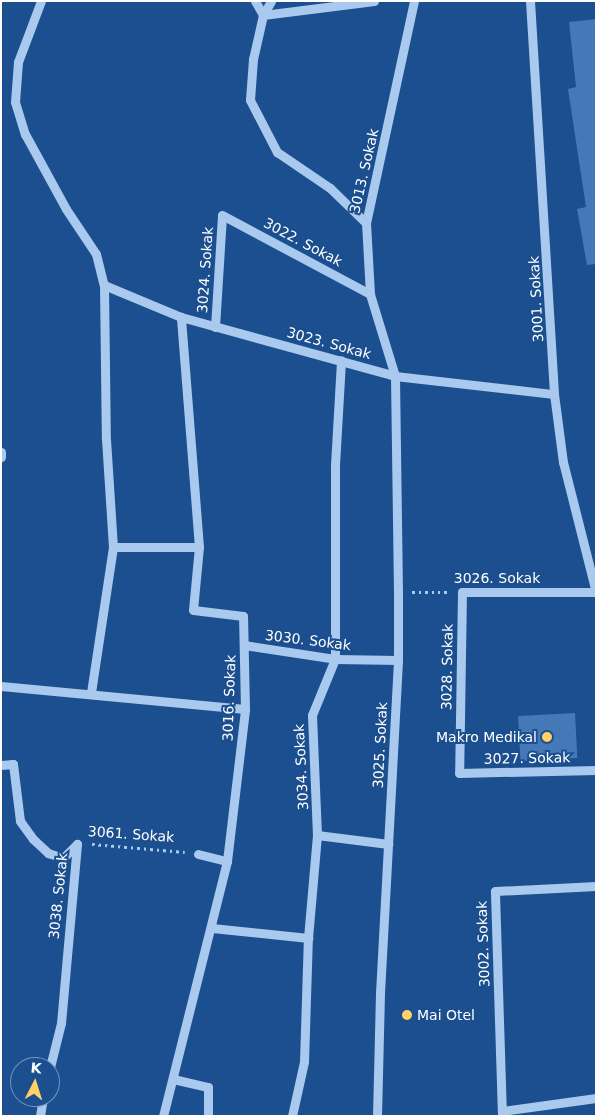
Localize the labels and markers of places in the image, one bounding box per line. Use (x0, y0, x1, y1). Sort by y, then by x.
place label: Makro Medikal (436, 729, 537, 745)
marker: Makro Medikal (541, 731, 553, 743)
place label: Mai Otel (417, 1007, 475, 1023)
marker: Mai Otel (401, 1009, 413, 1021)

